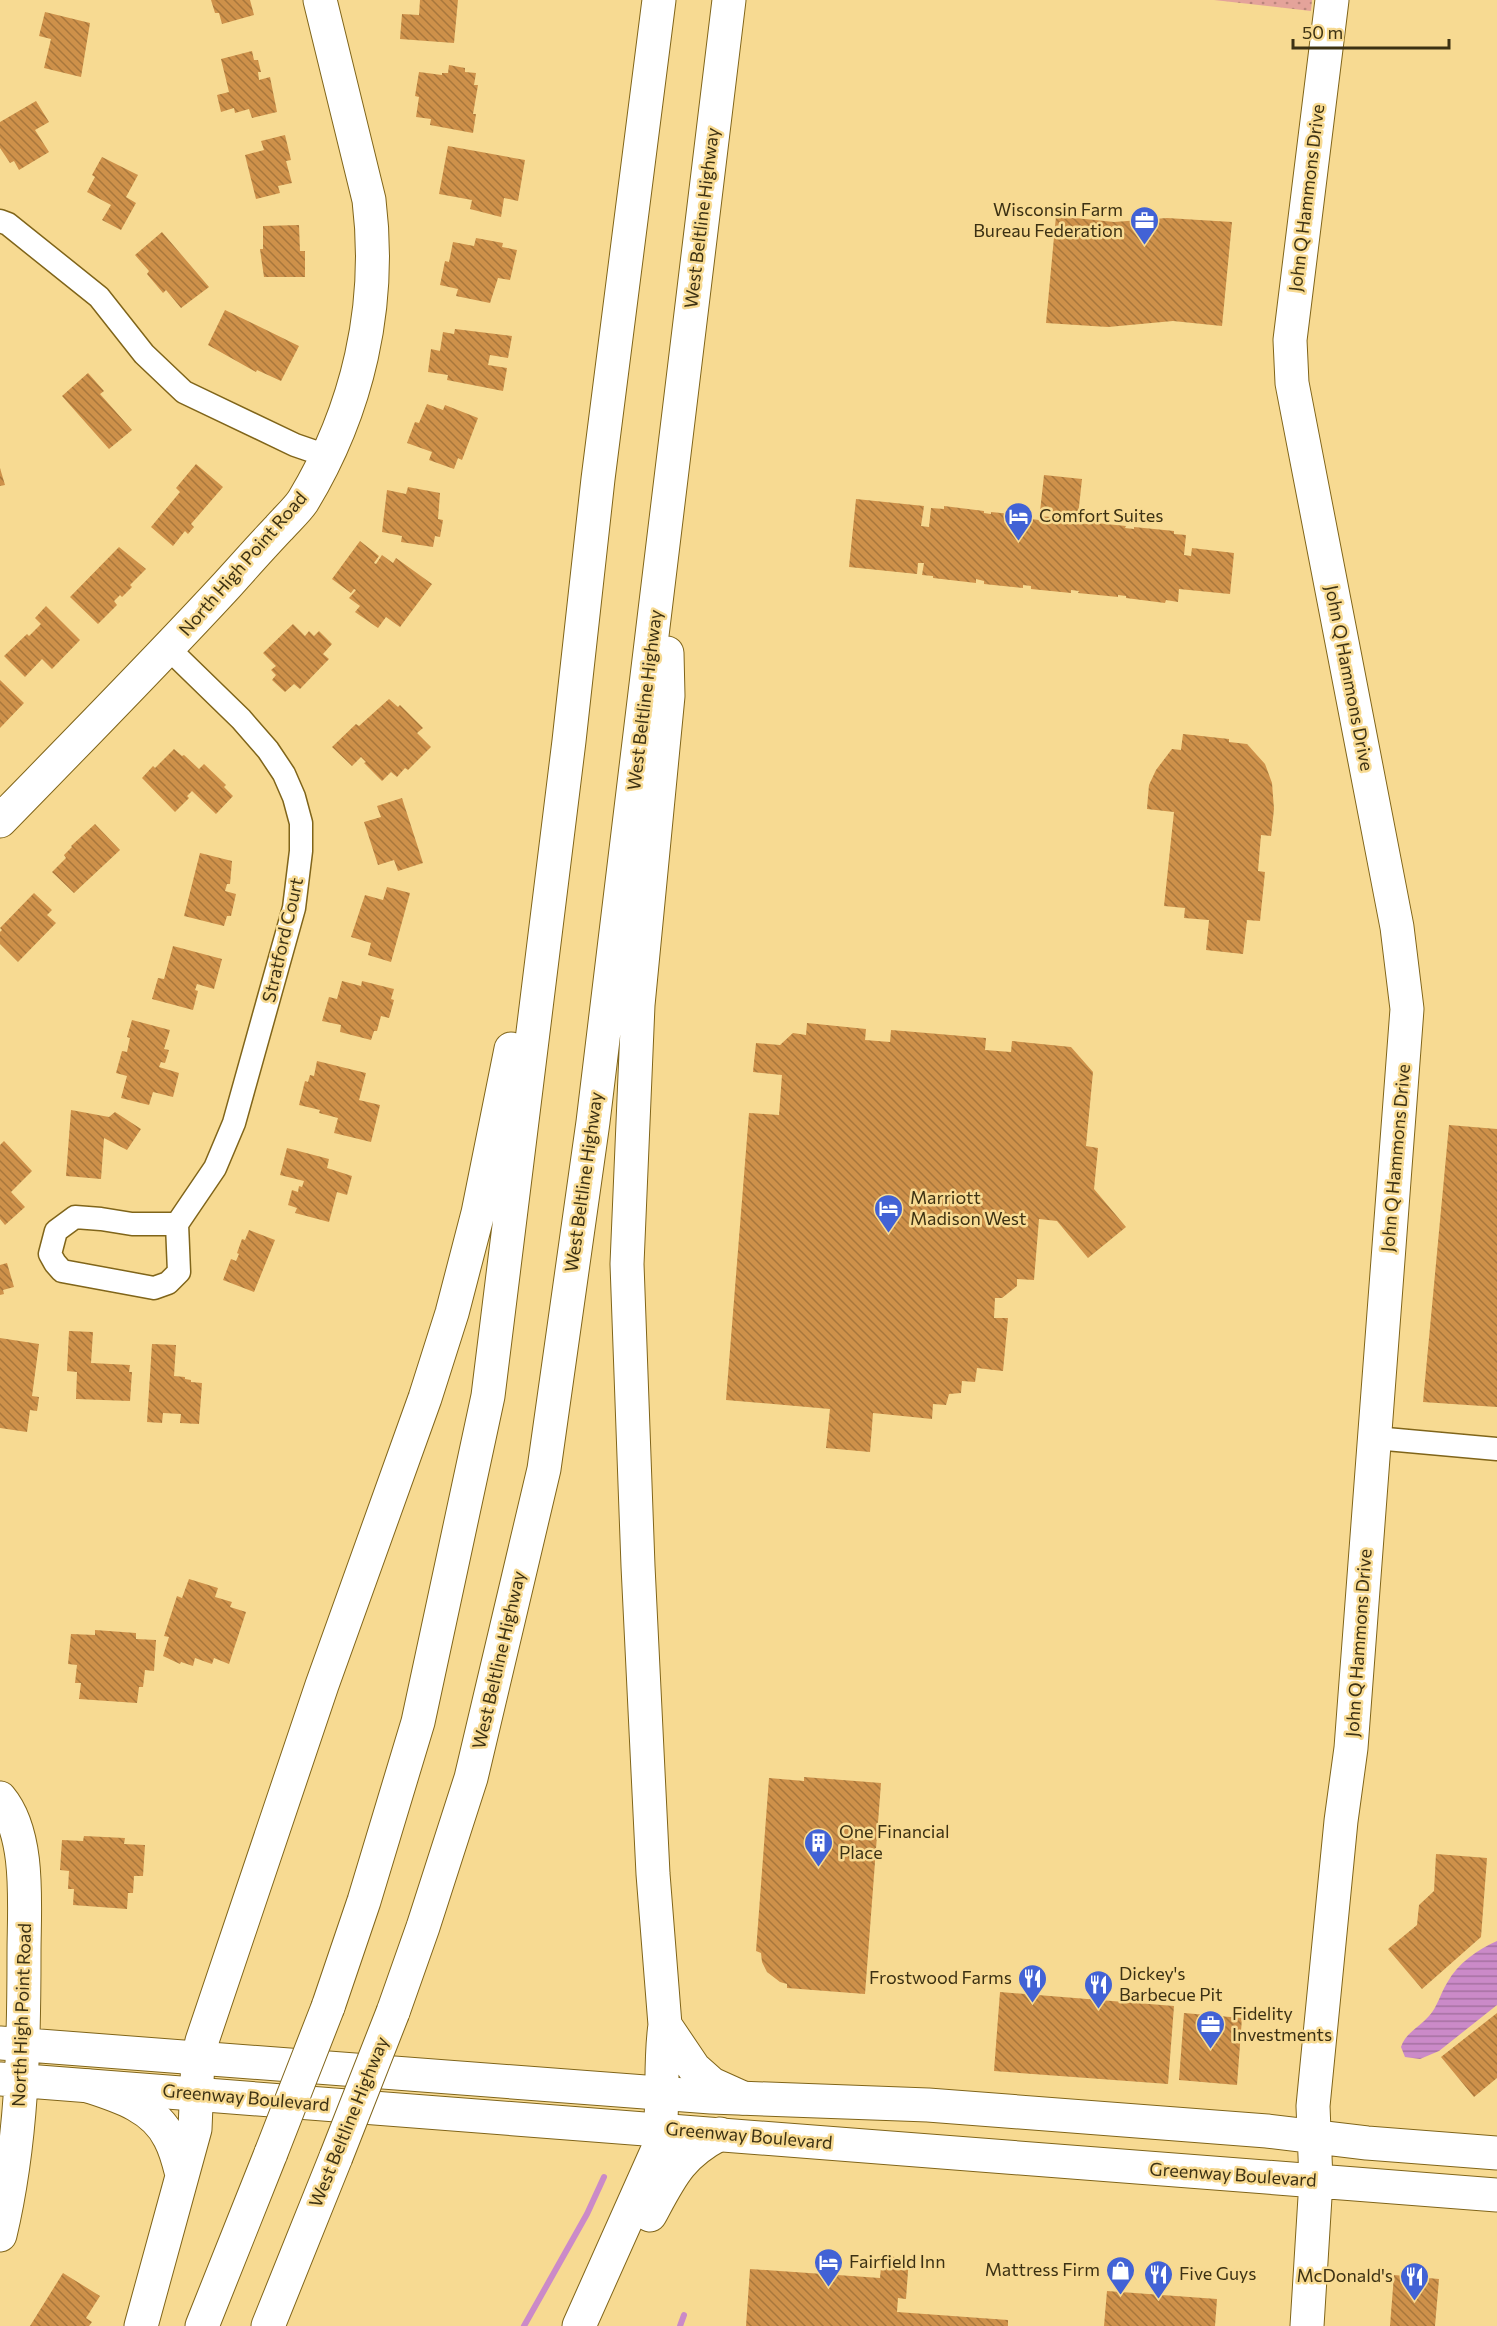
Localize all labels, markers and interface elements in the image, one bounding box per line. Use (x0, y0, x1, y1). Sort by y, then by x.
scale bar (1293, 12, 1449, 50)
text: 50 m (1302, 21, 1343, 43)
street label: John Q Hammons Drive (1284, 103, 1328, 293)
street label: West Beltline Highway (679, 126, 723, 309)
place label: Wisconsin Farm Bureau Federation (973, 198, 1123, 241)
office icon: Wisconsin Farm Bureau Federation (1128, 204, 1160, 246)
street label: North High Point Road (174, 487, 311, 640)
hotel icon: Comfort Suites (1002, 500, 1034, 542)
place label: Comfort Suites (1039, 504, 1163, 526)
street label: John Q Hammons Drive (1321, 583, 1379, 773)
street label: West Beltline Highway (622, 608, 666, 791)
street label: Stratford Court (257, 875, 307, 1004)
street label: John Q Hammons Drive (1376, 1063, 1414, 1253)
street label: West Beltline Highway (559, 1090, 607, 1273)
place label: Marriott Madison West (910, 1186, 1026, 1229)
hotel icon: Marriott Madison West (873, 1192, 905, 1234)
street label: John Q Hammons Drive (1340, 1548, 1376, 1738)
street label: West Beltline Highway (467, 1569, 529, 1751)
place label: One Financial Place (839, 1820, 949, 1863)
building icon: One Financial Place (802, 1826, 834, 1868)
street label: North High Point Road (7, 1923, 35, 2107)
restaurant icon: Frostwood Farms (1017, 1962, 1049, 2004)
place label: Dickey's Barbecue Pit (1119, 1962, 1223, 2005)
place label: Frostwood Farms (869, 1966, 1012, 1988)
restaurant icon: Dickey's Barbecue Pit (1082, 1968, 1114, 2010)
place label: Fidelity Investments (1232, 2002, 1332, 2045)
office icon: Fidelity Investments (1195, 2008, 1227, 2050)
street label: West Beltline Highway (304, 2033, 392, 2210)
street label: Greenway Boulevard (162, 2079, 330, 2115)
street label: Greenway Boulevard (665, 2117, 833, 2153)
street label: Greenway Boulevard (1149, 2157, 1317, 2191)
hotel icon: Fairfield Inn (812, 2246, 844, 2288)
place label: Fairfield Inn (849, 2250, 946, 2272)
shop icon: Mattress Firm (1105, 2254, 1137, 2296)
place label: Mattress Firm (985, 2258, 1100, 2280)
restaurant icon: Five Guys (1142, 2258, 1174, 2300)
restaurant icon: McDonald's (1398, 2260, 1430, 2302)
place label: Five Guys (1179, 2262, 1256, 2284)
place label: McDonald's (1296, 2264, 1393, 2286)

